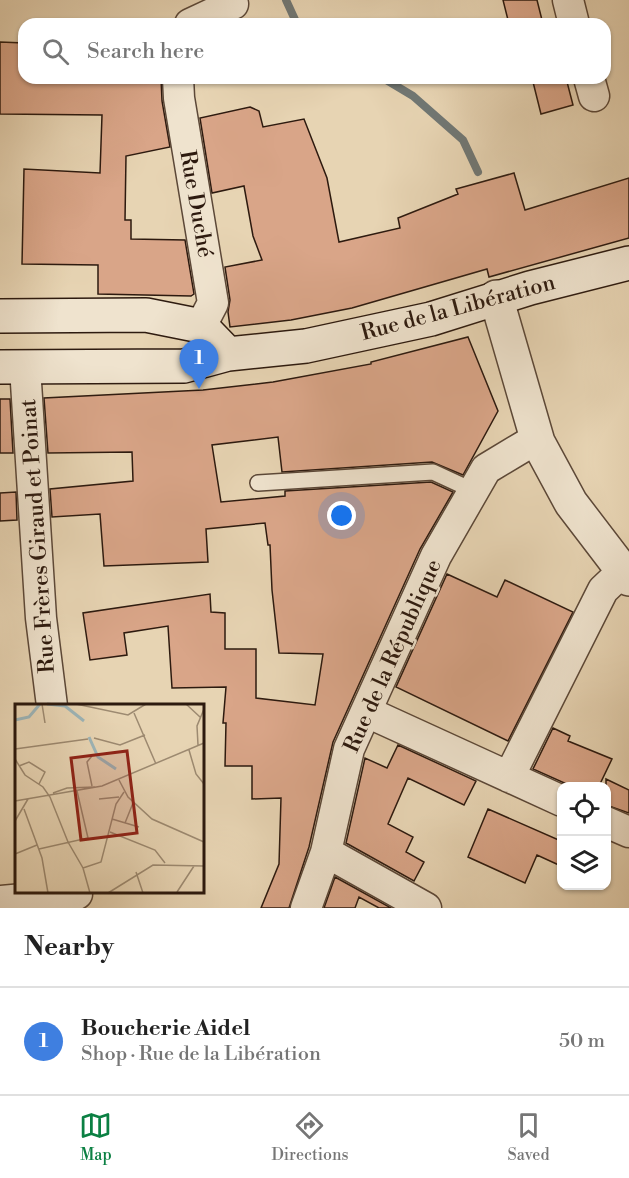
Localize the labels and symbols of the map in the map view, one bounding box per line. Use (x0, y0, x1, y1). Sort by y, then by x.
street label: Rue Duché (173, 148, 219, 260)
street label: Rue de la Libération (358, 269, 558, 347)
pin: 1 (180, 340, 218, 389)
street label: Rue Frères Giraud et Poinat (15, 398, 61, 674)
your location (327, 501, 356, 530)
street label: Rue de la République (338, 555, 448, 757)
inset map (15, 704, 204, 893)

